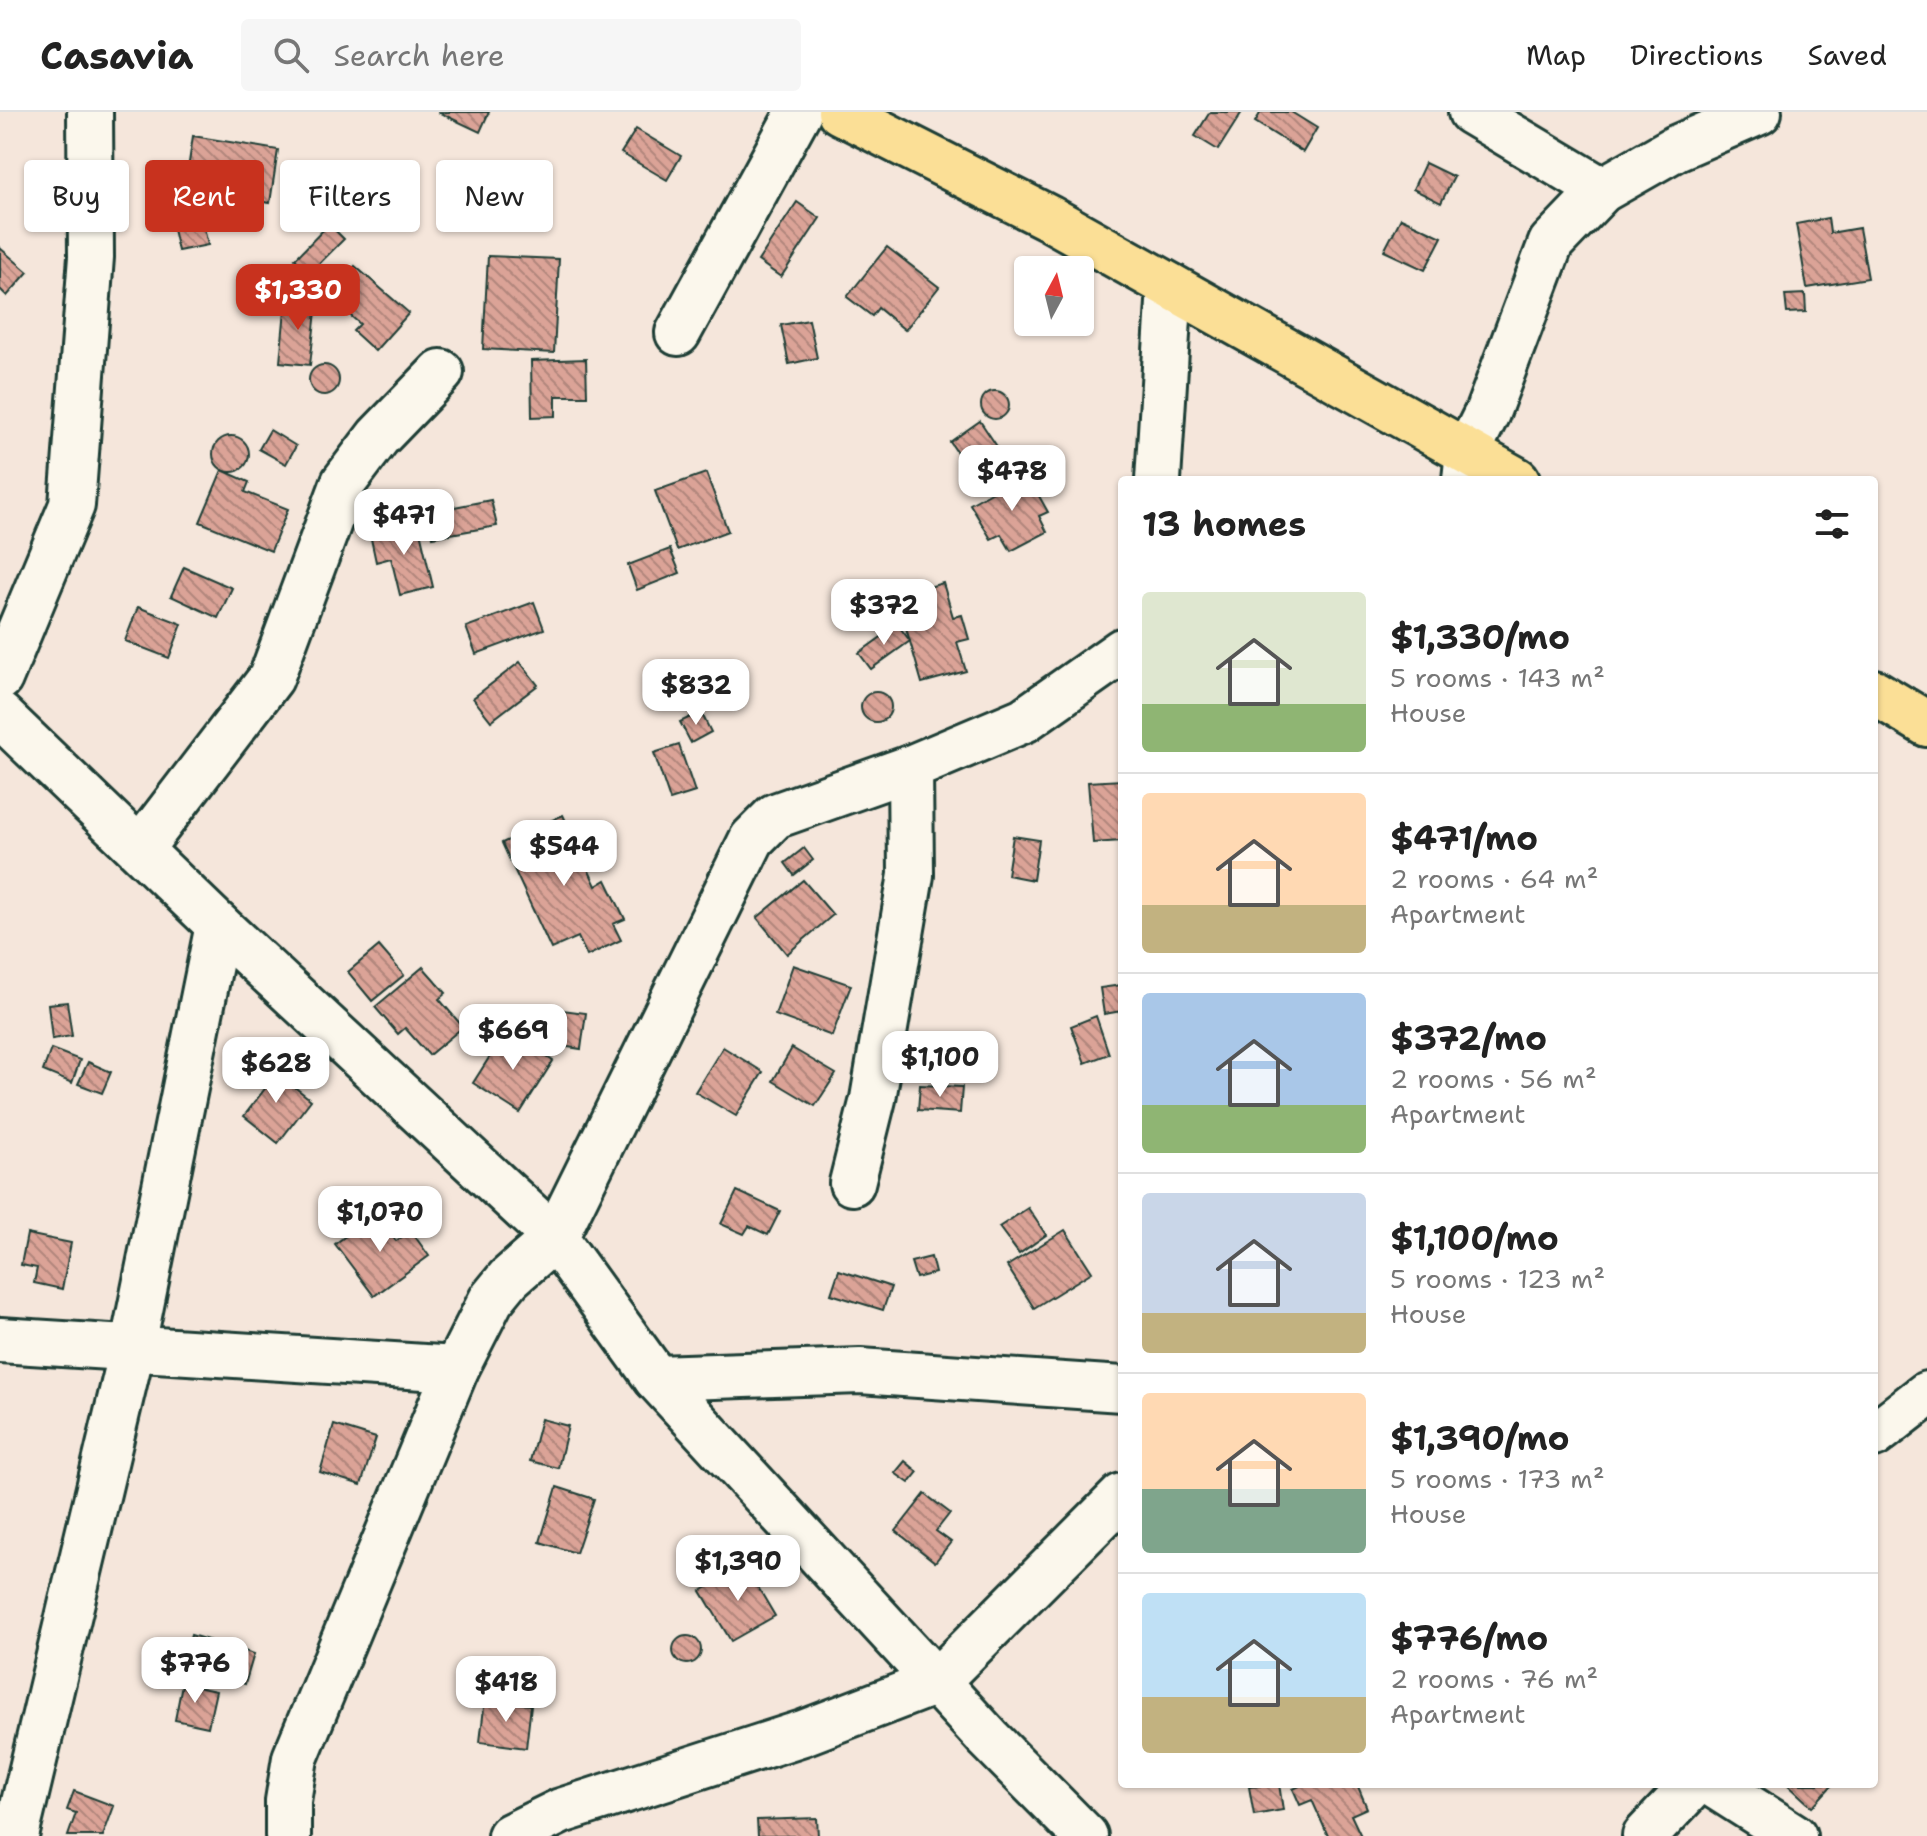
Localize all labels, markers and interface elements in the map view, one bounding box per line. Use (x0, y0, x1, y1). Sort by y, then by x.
search box (241, 19, 801, 91)
text: Casavia (40, 30, 193, 81)
icon: search (269, 33, 313, 77)
text: Search here (333, 35, 505, 76)
text: Map (1526, 36, 1586, 74)
text: Directions (1630, 36, 1764, 74)
text: Saved (1808, 36, 1887, 74)
chip: Buy (24, 160, 129, 232)
chip: Rent (145, 160, 264, 232)
chip: Filters (280, 160, 420, 232)
chip: New (436, 160, 553, 232)
north arrow (1014, 256, 1094, 336)
map controls (1014, 256, 1094, 336)
pin: $1,330 (233, 264, 363, 332)
text: $1,330 (254, 272, 342, 307)
pin: $478 (965, 445, 1059, 513)
text: $478 (977, 453, 1047, 488)
pin: $471 (357, 489, 451, 557)
text: $471 (372, 497, 436, 532)
text: 13 homes (1142, 501, 1306, 547)
icon: filters (1810, 502, 1854, 546)
pin: $372 (837, 579, 931, 647)
text: $372 (849, 587, 919, 622)
text: $1,330/mo (1390, 614, 1570, 660)
icon: home (1206, 624, 1302, 720)
pin: $832 (649, 659, 743, 727)
text: 5 rooms · 143 m² (1390, 660, 1605, 695)
text: $832 (660, 667, 732, 702)
text: House (1390, 695, 1466, 730)
text: $471/mo (1390, 815, 1538, 861)
pin: $544 (517, 820, 611, 888)
icon: home (1206, 825, 1302, 921)
text: $544 (529, 828, 599, 863)
text: 2 rooms · 64 m² (1390, 861, 1598, 896)
text: Apartment (1390, 896, 1526, 931)
pin: $669 (466, 1004, 560, 1072)
text: $669 (477, 1012, 549, 1047)
text: $372/mo (1390, 1015, 1547, 1061)
icon: home (1206, 1025, 1302, 1121)
pin: $1,100 (875, 1031, 1005, 1099)
pin: $628 (229, 1037, 323, 1105)
text: $1,100 (900, 1039, 980, 1074)
text: $628 (240, 1045, 312, 1080)
text: 2 rooms · 56 m² (1390, 1061, 1597, 1096)
text: Apartment (1390, 1096, 1526, 1131)
pin: $1,070 (315, 1186, 445, 1254)
text: $1,070 (336, 1194, 424, 1229)
text: $1,100/mo (1390, 1215, 1559, 1261)
icon: home (1206, 1225, 1302, 1321)
text: 5 rooms · 123 m² (1390, 1261, 1605, 1296)
text: House (1390, 1296, 1466, 1331)
text: $1,390/mo (1390, 1415, 1570, 1461)
icon: home (1206, 1425, 1302, 1521)
text: 5 rooms · 173 m² (1390, 1461, 1605, 1496)
text: House (1390, 1496, 1466, 1531)
pin: $1,390 (673, 1535, 803, 1603)
text: $1,390 (694, 1543, 782, 1578)
text: $776/mo (1390, 1615, 1548, 1661)
icon: home (1206, 1625, 1302, 1721)
pin: $776 (148, 1637, 242, 1705)
text: $776 (159, 1645, 231, 1680)
pin: $418 (459, 1656, 553, 1724)
text: 2 rooms · 76 m² (1390, 1661, 1598, 1696)
text: $418 (474, 1664, 538, 1699)
text: Apartment (1390, 1696, 1526, 1731)

